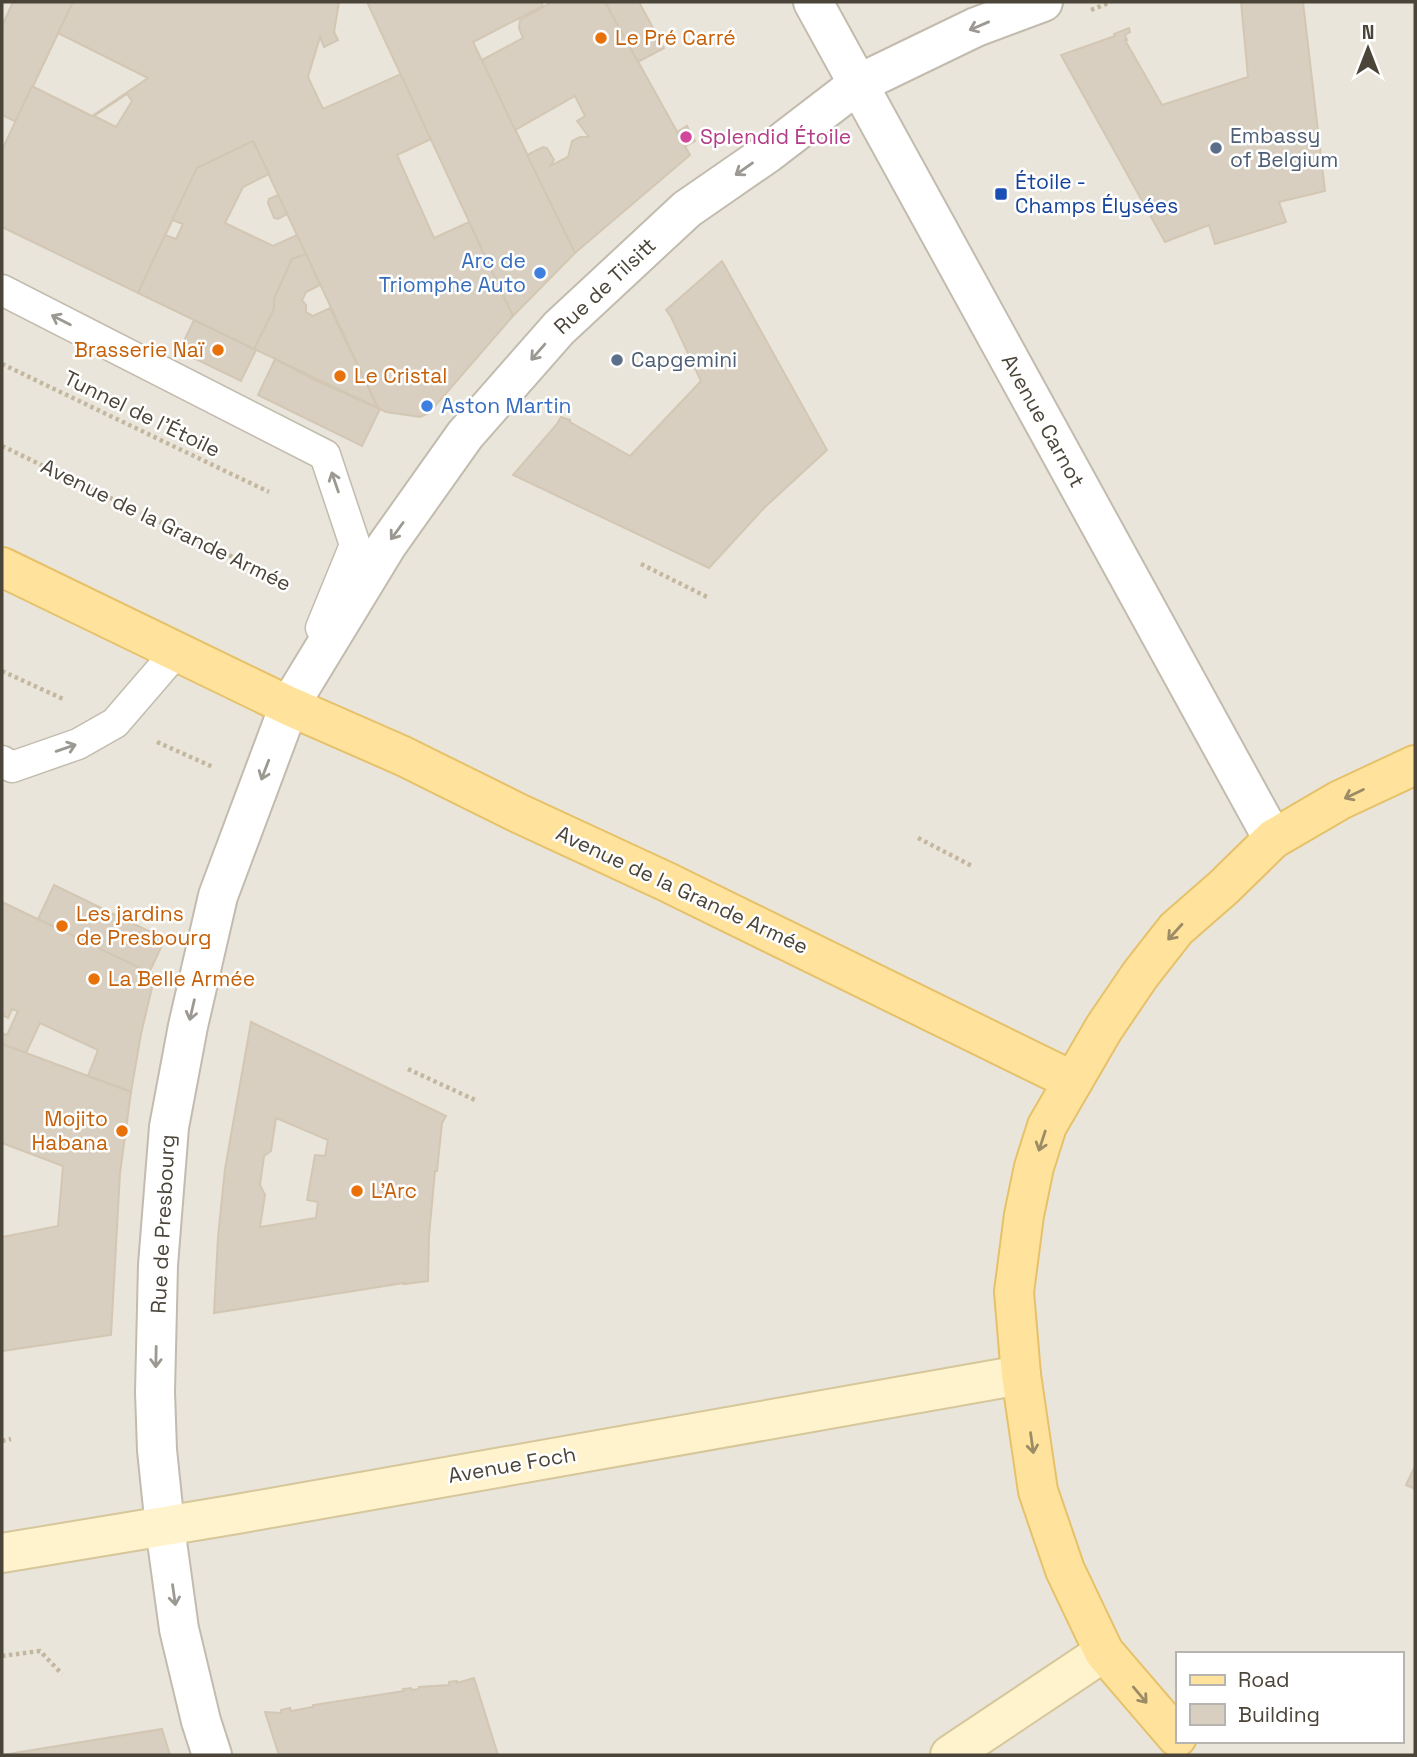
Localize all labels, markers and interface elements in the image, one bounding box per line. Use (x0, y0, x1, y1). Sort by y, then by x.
north arrow (1333, 14, 1403, 84)
text: N (1362, 20, 1374, 45)
one-way arrow (969, 21, 990, 34)
place label: Le Pré Carré (615, 24, 736, 51)
marker: Le Pré Carré (593, 30, 609, 46)
place label: Embassy of Belgium (1230, 122, 1338, 173)
place label: Splendid Étoile (700, 123, 851, 150)
marker: Splendid Étoile (678, 129, 694, 145)
marker: Embassy of Belgium (1208, 140, 1224, 156)
one-way arrow (735, 162, 754, 176)
place label: Étoile - Champs Élysées (1015, 168, 1178, 219)
marker: Étoile - Champs Élysées (993, 186, 1009, 202)
street label: Rue de Tilsitt (548, 231, 661, 340)
place label: Arc de Triomphe Auto (379, 247, 526, 298)
marker: Arc de Triomphe Auto (532, 265, 548, 281)
one-way arrow (51, 313, 72, 327)
place label: Brasserie Naï (74, 336, 205, 363)
marker: Brasserie Naï (210, 342, 226, 358)
one-way arrow (529, 343, 546, 360)
place label: Capgemini (631, 346, 737, 373)
street label: Avenue Carnot (996, 349, 1091, 492)
marker: Capgemini (609, 352, 625, 368)
place label: Le Cristal (354, 362, 447, 389)
street label: Tunnel de l'Étoile (60, 364, 225, 463)
marker: Le Cristal (332, 368, 348, 384)
place label: Aston Martin (441, 392, 571, 419)
marker: Aston Martin (419, 398, 435, 414)
street label: Avenue de la Grande Armée (37, 452, 296, 597)
one-way arrow (327, 472, 340, 494)
one-way arrow (390, 521, 404, 540)
one-way arrow (54, 741, 76, 754)
one-way arrow (258, 758, 270, 780)
one-way arrow (1344, 787, 1364, 801)
street label: Avenue de la Grande Armée (552, 819, 813, 960)
place label: Les jardins de Presbourg (76, 900, 211, 951)
marker: Les jardins de Presbourg (54, 918, 70, 934)
one-way arrow (1167, 923, 1183, 941)
place label: La Belle Armée (108, 965, 255, 992)
marker: La Belle Armée (86, 971, 102, 987)
one-way arrow (185, 998, 198, 1021)
place label: Mojito Habana (32, 1105, 108, 1156)
marker: Mojito Habana (114, 1123, 130, 1139)
one-way arrow (1035, 1130, 1048, 1152)
street label: Rue de Presbourg (144, 1134, 181, 1314)
place label: L'Arc (371, 1177, 417, 1204)
marker: L'Arc (349, 1183, 365, 1199)
one-way arrow (149, 1346, 163, 1369)
one-way arrow (1026, 1431, 1039, 1454)
street label: Avenue Foch (446, 1440, 578, 1489)
one-way arrow (168, 1583, 181, 1605)
legend (1176, 1652, 1403, 1743)
text: Road (1238, 1666, 1290, 1693)
one-way arrow (1132, 1685, 1148, 1703)
text: Building (1238, 1701, 1320, 1728)

